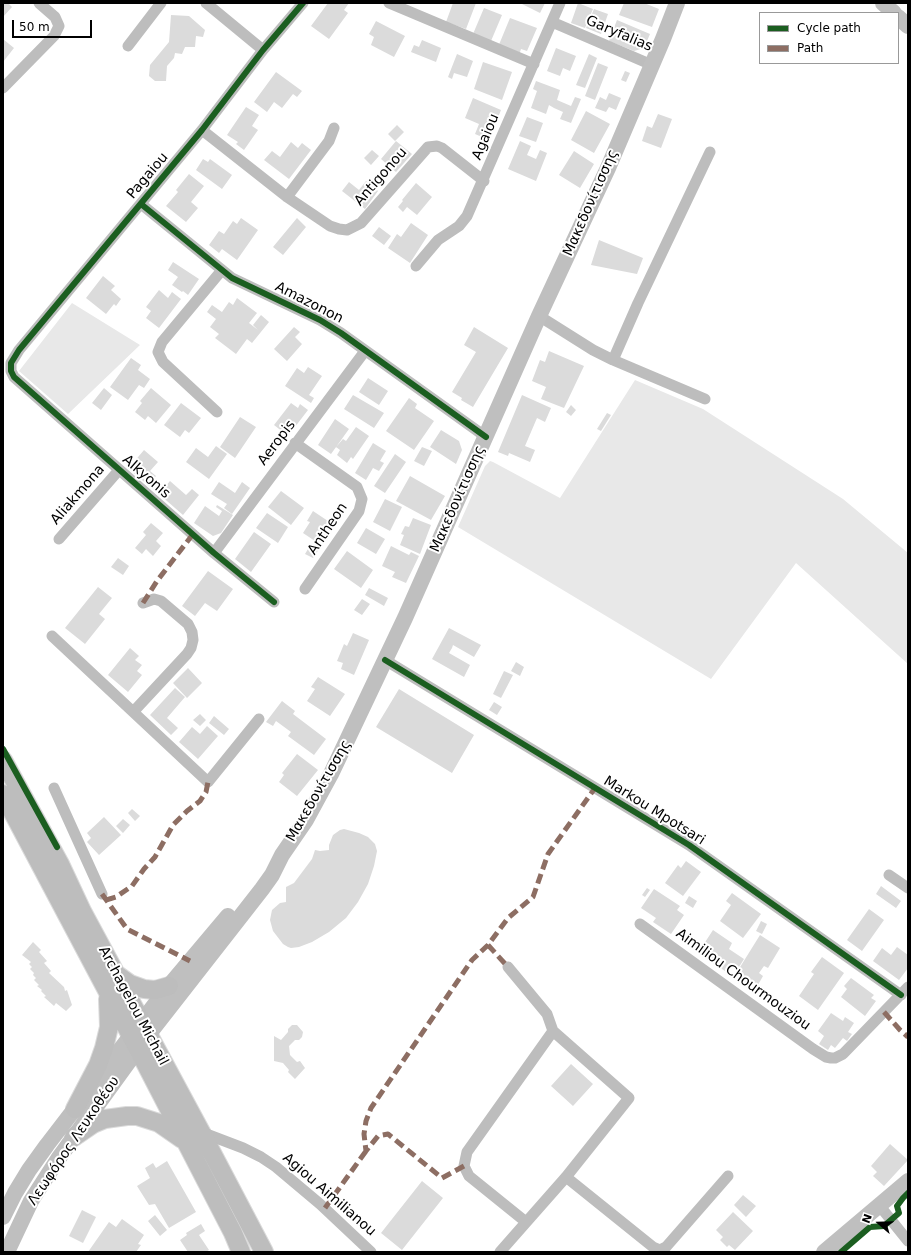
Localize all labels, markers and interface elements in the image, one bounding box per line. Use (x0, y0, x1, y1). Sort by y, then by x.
scale bar (14, 12, 94, 38)
street label: Garyfalias (583, 12, 655, 56)
legend (759, 12, 899, 64)
text: 50 m (19, 20, 50, 34)
text: Cycle path (797, 21, 861, 35)
text: Path (797, 41, 823, 55)
street label: Agaiou (469, 111, 503, 163)
street label: Antigonou (351, 144, 411, 210)
street label: Μακεδονίτισσης (560, 147, 622, 259)
street label: Pagaiou (124, 149, 172, 203)
street label: Amazonon (272, 279, 346, 327)
street label: Aeropis (255, 417, 299, 469)
street label: Μακεδονίτισσης (427, 443, 489, 555)
street label: Alkyonis (119, 452, 173, 502)
street label: Aliakmona (47, 462, 109, 528)
street label: Antheon (305, 500, 351, 558)
street label: Μακεδονίτισσης (283, 737, 355, 845)
street label: Markou Mpotsari (600, 773, 708, 849)
street label: Aimiliou Chourmouziou (673, 926, 813, 1034)
street label: Archagelou Michail (95, 944, 171, 1068)
street label: Λεωφόρος Λευκοθέου (25, 1073, 123, 1209)
street label: Agiou Aimilianou (279, 1150, 379, 1240)
north arrow (859, 1203, 899, 1243)
text: N (860, 1212, 875, 1225)

